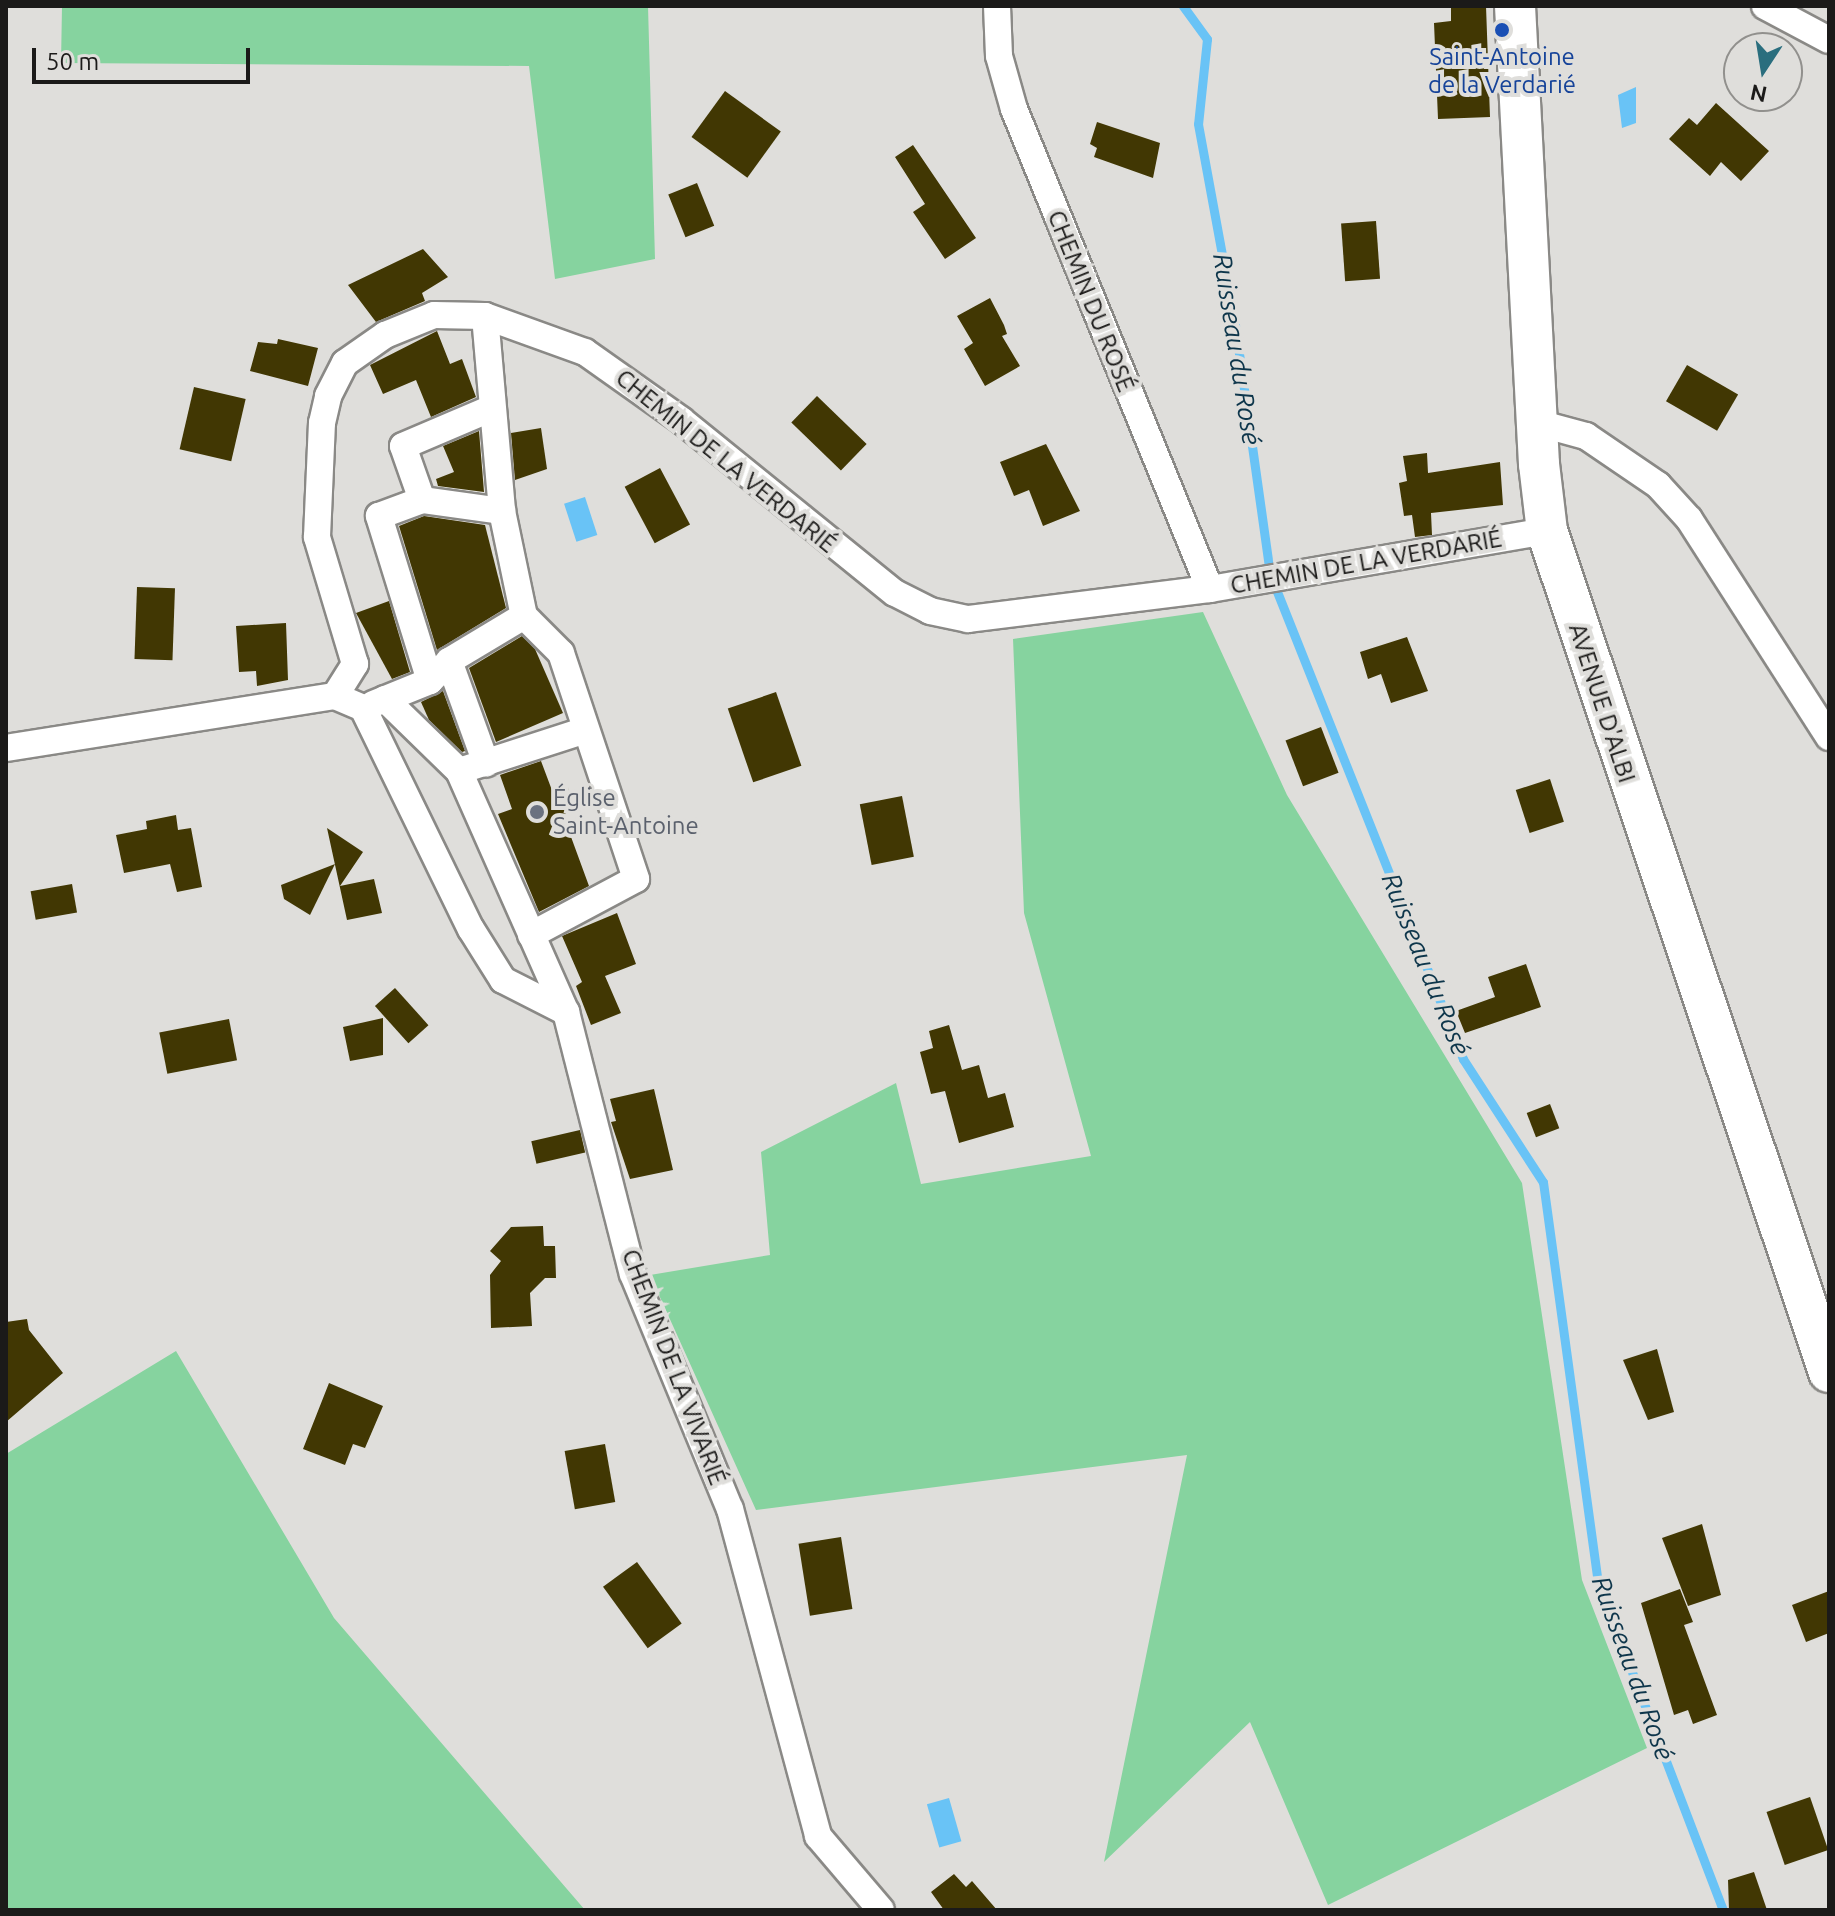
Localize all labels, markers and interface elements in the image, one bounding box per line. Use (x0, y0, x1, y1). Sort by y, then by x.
marker: Saint-Antoine de la Verdarié (1493, 21, 1511, 39)
scale bar (36, 32, 254, 82)
north arrow (1723, 32, 1803, 112)
place label: Saint-Antoine de la Verdarié (1428, 43, 1576, 99)
text: 50 m (46, 48, 99, 75)
text: N (1748, 80, 1769, 108)
street label: CHEMIN DU ROSÉ (1042, 206, 1140, 396)
water label: Ruisseau du Rosé (1206, 251, 1268, 447)
street label: CHEMIN DE LA VERDARIÉ (610, 363, 842, 559)
street label: CHEMIN DE LA VERDARIÉ (1228, 524, 1504, 600)
street label: AVENUE D'ALBI (1563, 620, 1641, 786)
place label: Église Saint-Antoine (553, 784, 699, 840)
marker: Église Saint-Antoine (528, 803, 546, 821)
water label: Ruisseau du Rosé (1375, 868, 1477, 1060)
street label: CHEMIN DE LA VIVARIÉ (616, 1245, 732, 1489)
water label: Ruisseau du Rosé (1585, 1572, 1681, 1764)

